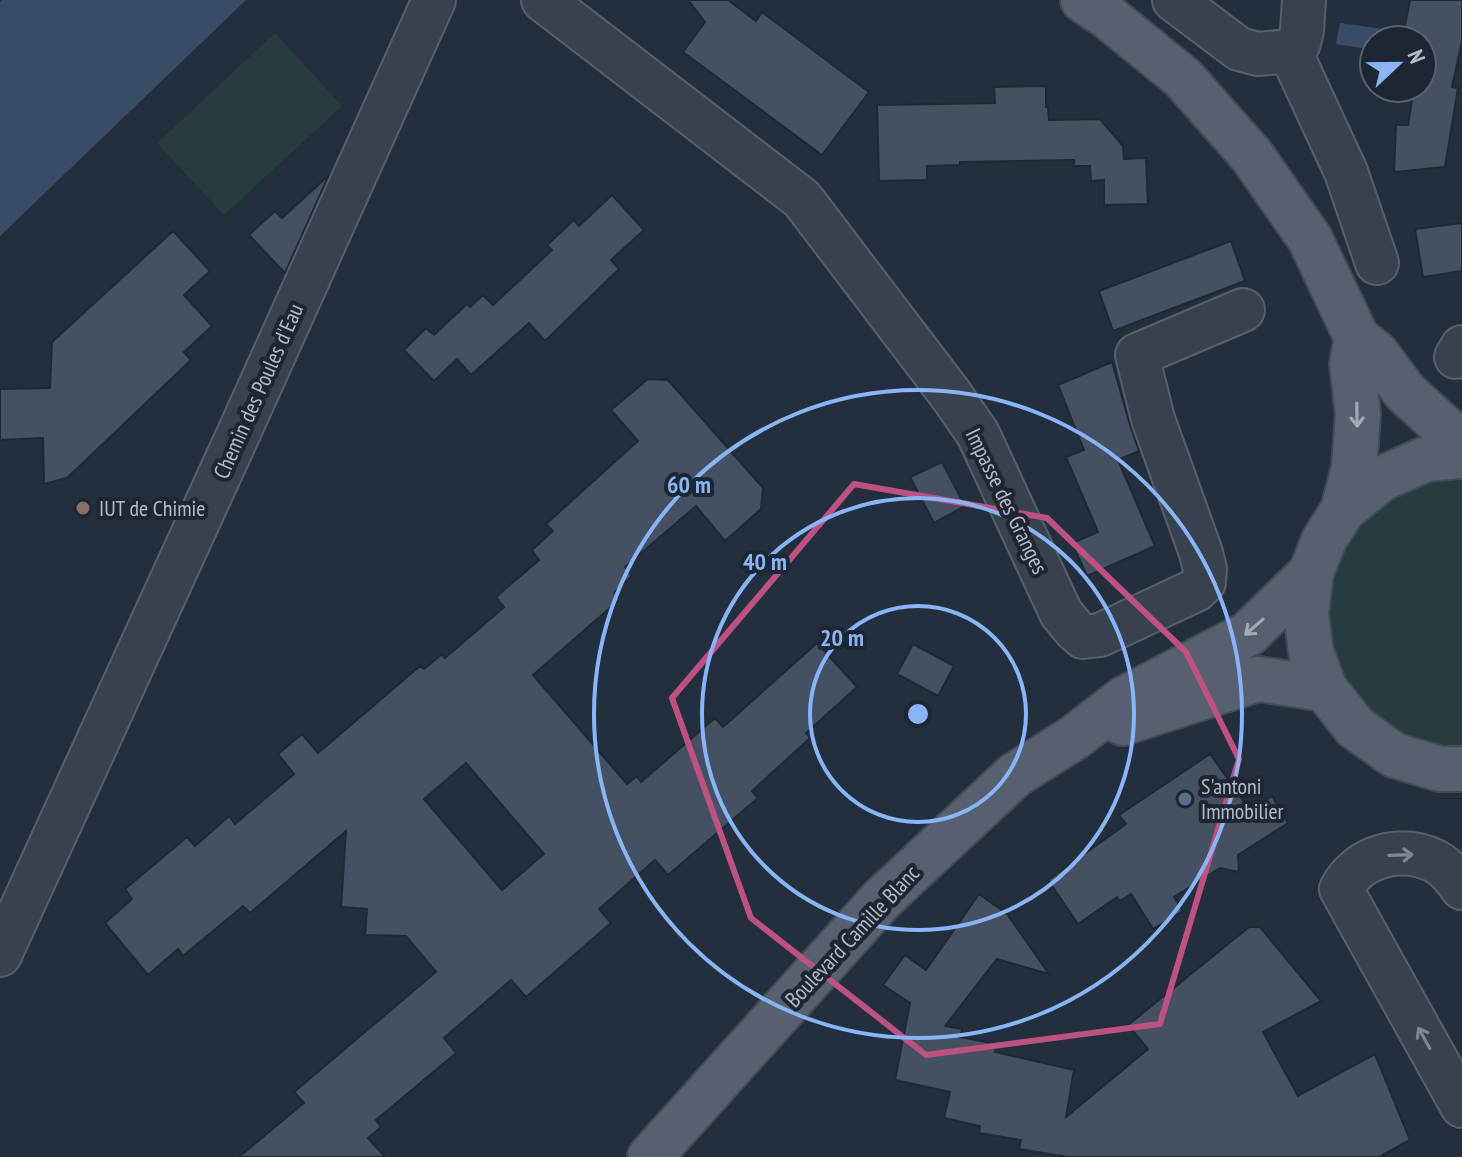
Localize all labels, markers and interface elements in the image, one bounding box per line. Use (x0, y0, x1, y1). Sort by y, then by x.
north arrow (1358, 24, 1438, 104)
text: N (1401, 46, 1432, 67)
street label: Chemin des Poules d'Eau (207, 299, 309, 483)
one-way arrow (1349, 401, 1364, 428)
street label: Impasse des Granges (960, 424, 1054, 578)
text: 60 m (667, 469, 711, 500)
place label: IUT de Chimie (99, 494, 205, 522)
marker: IUT de Chimie (74, 499, 92, 517)
text: 40 m (743, 546, 787, 577)
one-way arrow (1245, 618, 1265, 636)
text: 20 m (820, 622, 864, 653)
centre of rings (904, 700, 932, 728)
place label: S'antoni Immobilier (1201, 772, 1284, 825)
marker: S'antoni Immobilier (1176, 790, 1194, 808)
one-way arrow (1387, 848, 1414, 863)
street label: Boulevard Camille Blanc (779, 859, 925, 1013)
one-way arrow (1416, 1027, 1432, 1050)

